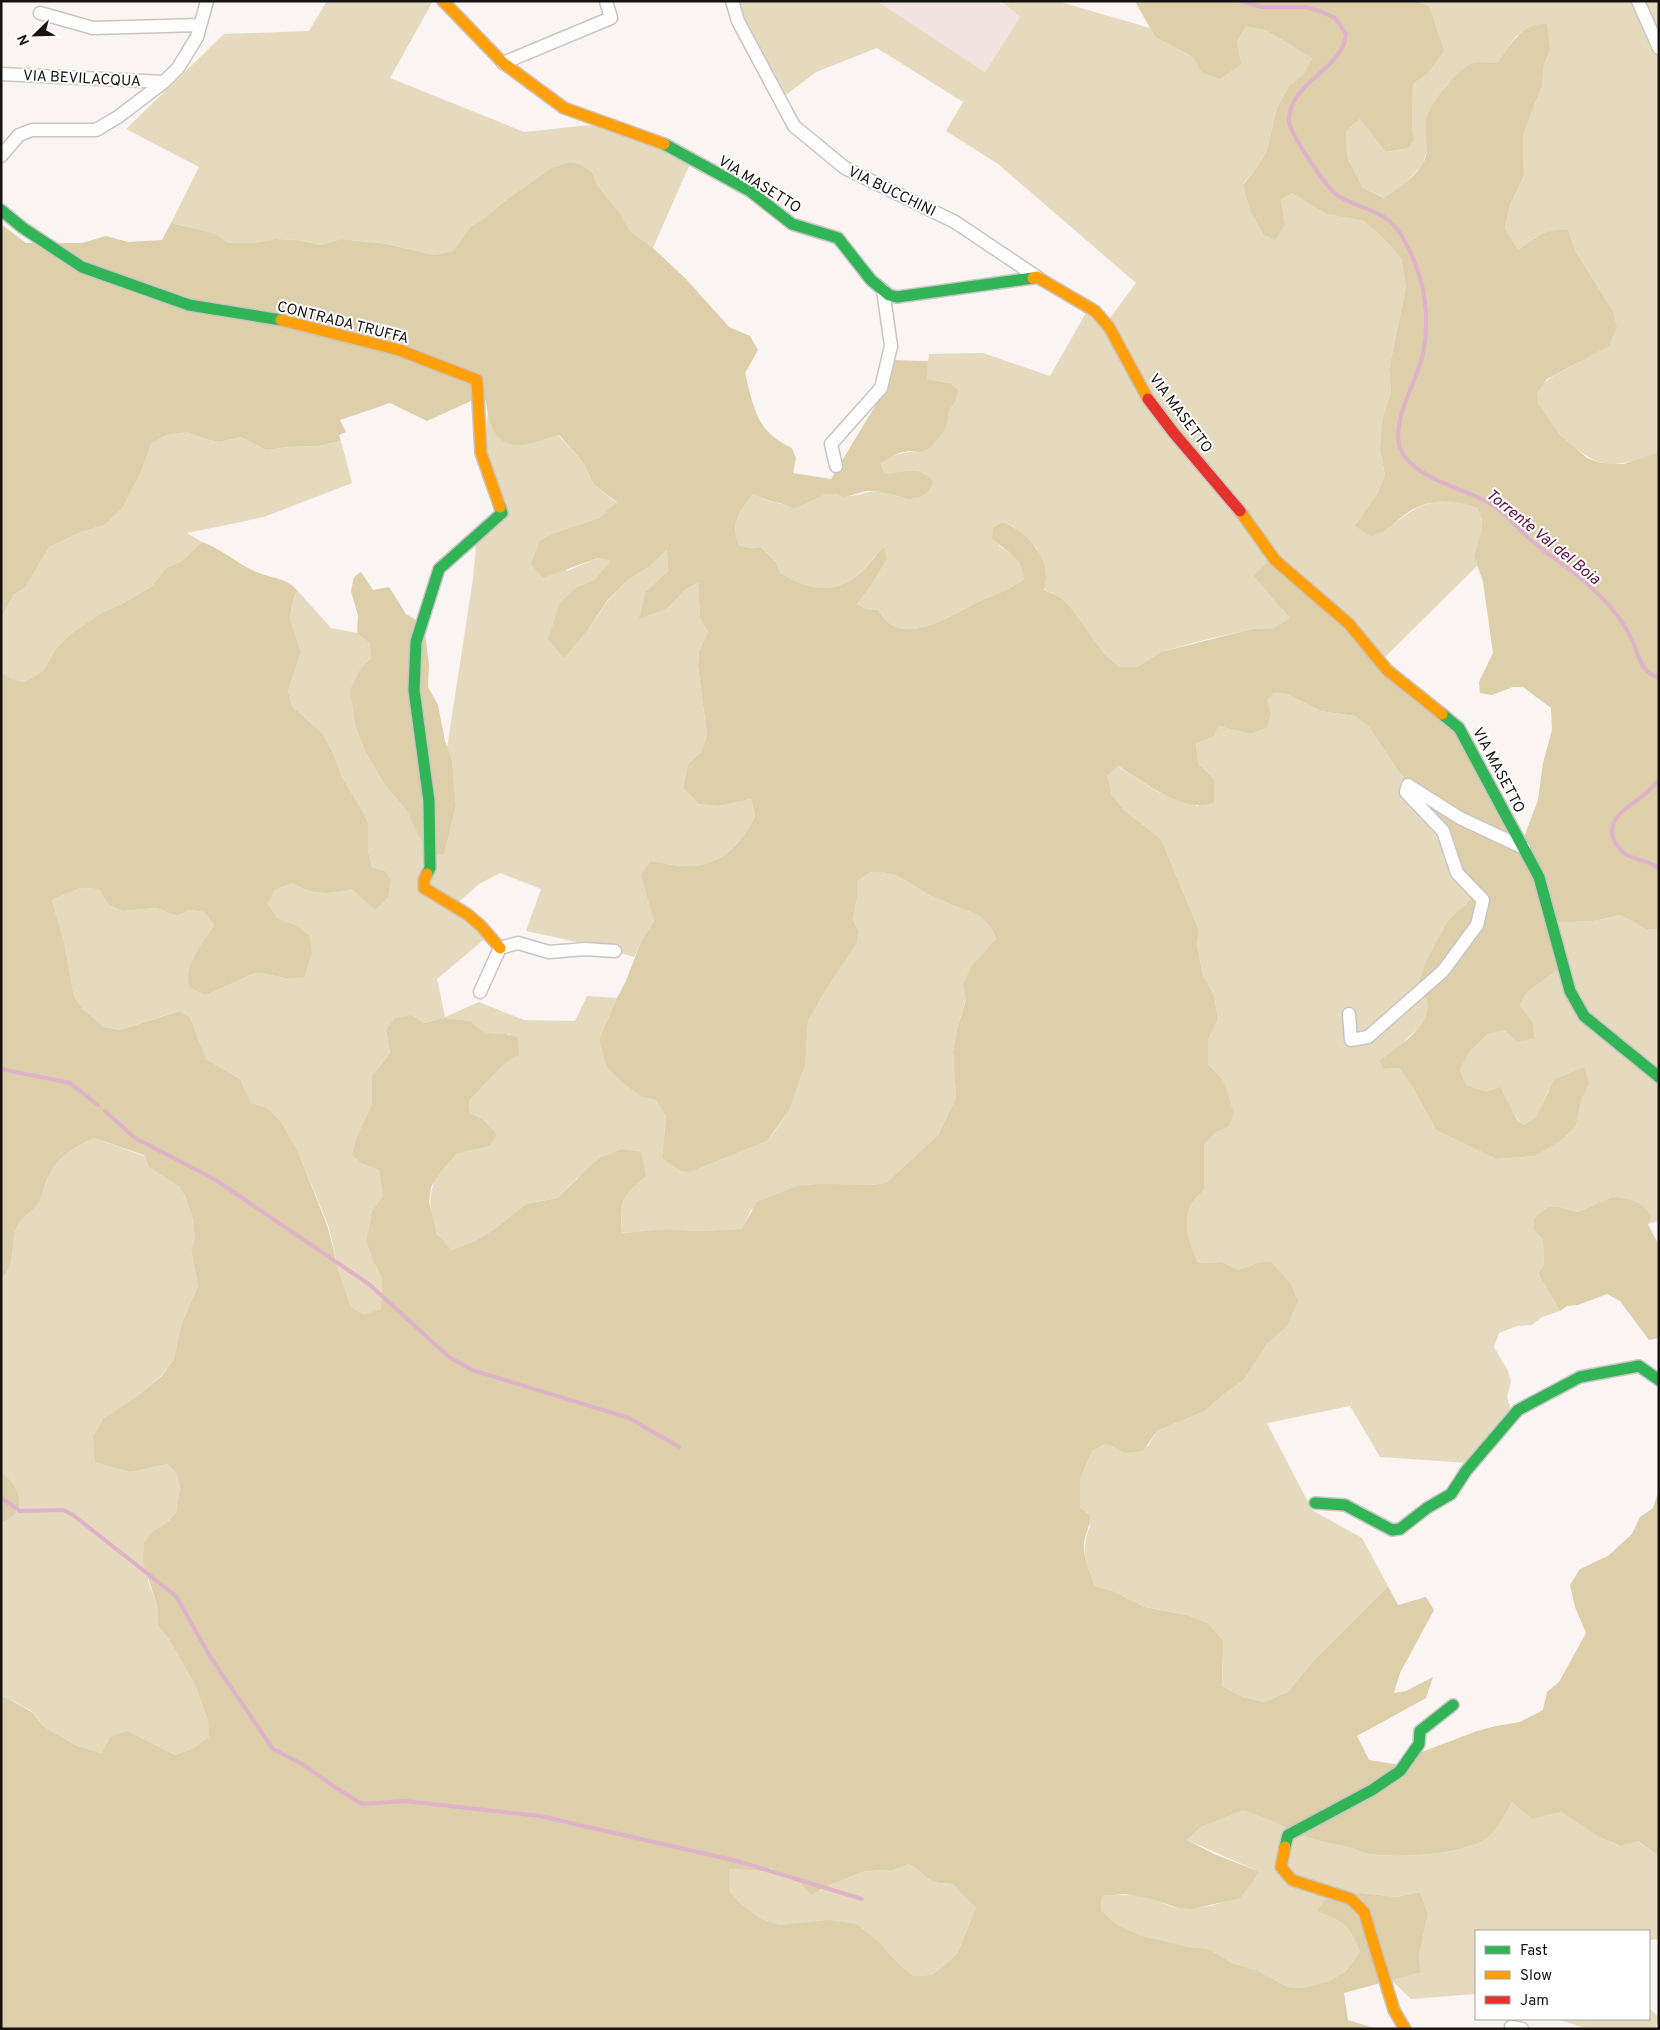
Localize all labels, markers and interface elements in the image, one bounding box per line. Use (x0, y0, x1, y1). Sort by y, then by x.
north arrow (10, 10, 60, 60)
text: N (15, 32, 34, 47)
street label: VIA BEVILACQUA (23, 67, 141, 92)
street label: VIA MASETTO (714, 152, 804, 218)
street label: VIA BUCCHINI (844, 163, 938, 222)
street label: CONTRADA TRUFFA (275, 298, 410, 349)
street label: VIA MASETTO (1144, 371, 1216, 457)
water label: Torrente Val del Boia (1482, 485, 1605, 590)
street label: VIA MASETTO (1467, 725, 1528, 817)
legend (1475, 1930, 1650, 2020)
text: Fast (1520, 1942, 1548, 1961)
text: Slow (1520, 1967, 1552, 1986)
text: Jam (1520, 1992, 1549, 2011)

